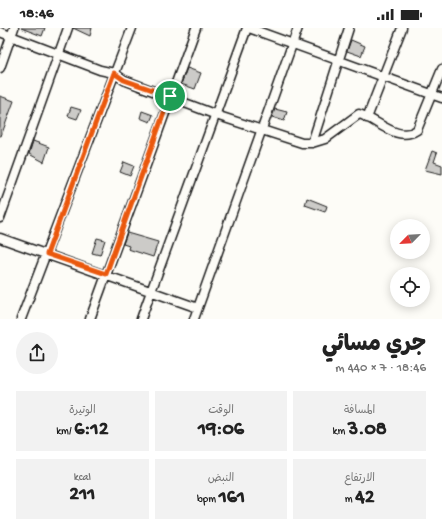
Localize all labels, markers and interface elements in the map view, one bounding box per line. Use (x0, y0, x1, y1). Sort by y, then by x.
text: 18:46 (20, 5, 54, 23)
pin (153, 79, 187, 113)
icon: arrive (159, 85, 181, 107)
north arrow (390, 219, 430, 259)
map controls (390, 219, 430, 307)
button: locate (390, 267, 430, 307)
button: share (16, 332, 58, 374)
text: جري مسائي (322, 333, 426, 359)
text: 18:46 · 7 × 440 m (335, 361, 426, 376)
text: الوتيرة (69, 405, 96, 417)
text: الوقت (208, 405, 234, 417)
text: المسافة (344, 405, 375, 417)
text: 6:12 (74, 419, 108, 442)
text: 19:06 (198, 419, 244, 442)
text: 3.08 (348, 419, 387, 442)
text: /km (56, 426, 74, 438)
text: km (333, 426, 348, 438)
text: kcal (74, 472, 91, 484)
text: النبض (208, 473, 234, 485)
text: الارتفاع (344, 473, 375, 485)
text: 211 (69, 484, 95, 507)
text: 161 (219, 487, 245, 510)
text: 42 (355, 487, 375, 510)
text: bpm (197, 494, 219, 506)
text: m (345, 494, 355, 506)

